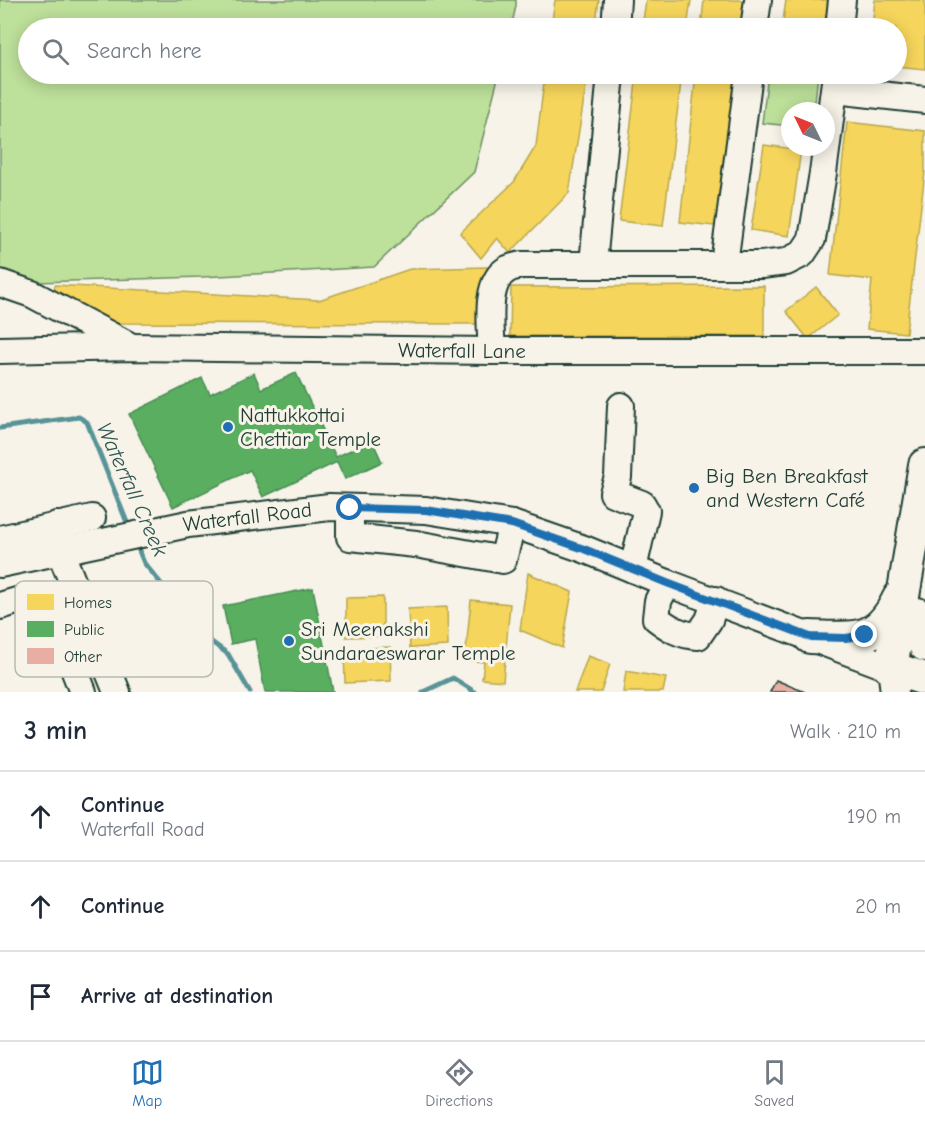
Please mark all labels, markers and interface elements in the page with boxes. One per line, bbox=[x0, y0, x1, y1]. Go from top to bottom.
search box bbox=[18, 18, 907, 84]
icon: search bbox=[39, 35, 72, 68]
text: Search here bbox=[87, 38, 202, 64]
north arrow bbox=[781, 102, 835, 156]
street label: Waterfall Lane bbox=[398, 338, 526, 363]
place label: Nattukkottai Chettiar Temple bbox=[240, 403, 381, 451]
water label: Waterfall Creek bbox=[91, 418, 173, 561]
marker: Nattukkottai Chettiar Temple bbox=[221, 420, 235, 434]
place label: Big Ben Breakfast and Western Café bbox=[706, 464, 869, 512]
marker: Big Ben Breakfast and Western Café bbox=[687, 481, 701, 495]
route start bbox=[336, 494, 362, 520]
street label: Waterfall Road bbox=[181, 497, 313, 537]
legend bbox=[15, 581, 213, 677]
text: Homes bbox=[64, 594, 112, 612]
place label: Sri Meenakshi Sundaraeswarar Temple bbox=[301, 617, 516, 665]
text: Public bbox=[64, 621, 105, 639]
route end bbox=[851, 621, 877, 647]
marker: Sri Meenakshi Sundaraeswarar Temple bbox=[282, 634, 296, 648]
text: Other bbox=[64, 648, 102, 666]
text: 3 min bbox=[24, 716, 87, 746]
text: Walk · 210 m bbox=[790, 720, 901, 743]
text: Continue bbox=[81, 792, 164, 818]
icon: ahead bbox=[24, 800, 57, 833]
text: 190 m bbox=[847, 805, 901, 828]
text: Waterfall Road bbox=[81, 818, 205, 841]
icon: ahead bbox=[24, 890, 57, 923]
text: Continue bbox=[81, 893, 164, 919]
text: 20 m bbox=[855, 895, 901, 918]
icon: arrive bbox=[24, 980, 57, 1013]
text: Arrive at destination bbox=[81, 983, 273, 1009]
tab: Map bbox=[131, 1056, 164, 1110]
tab: Directions bbox=[425, 1056, 493, 1110]
tab: Saved bbox=[754, 1056, 794, 1110]

